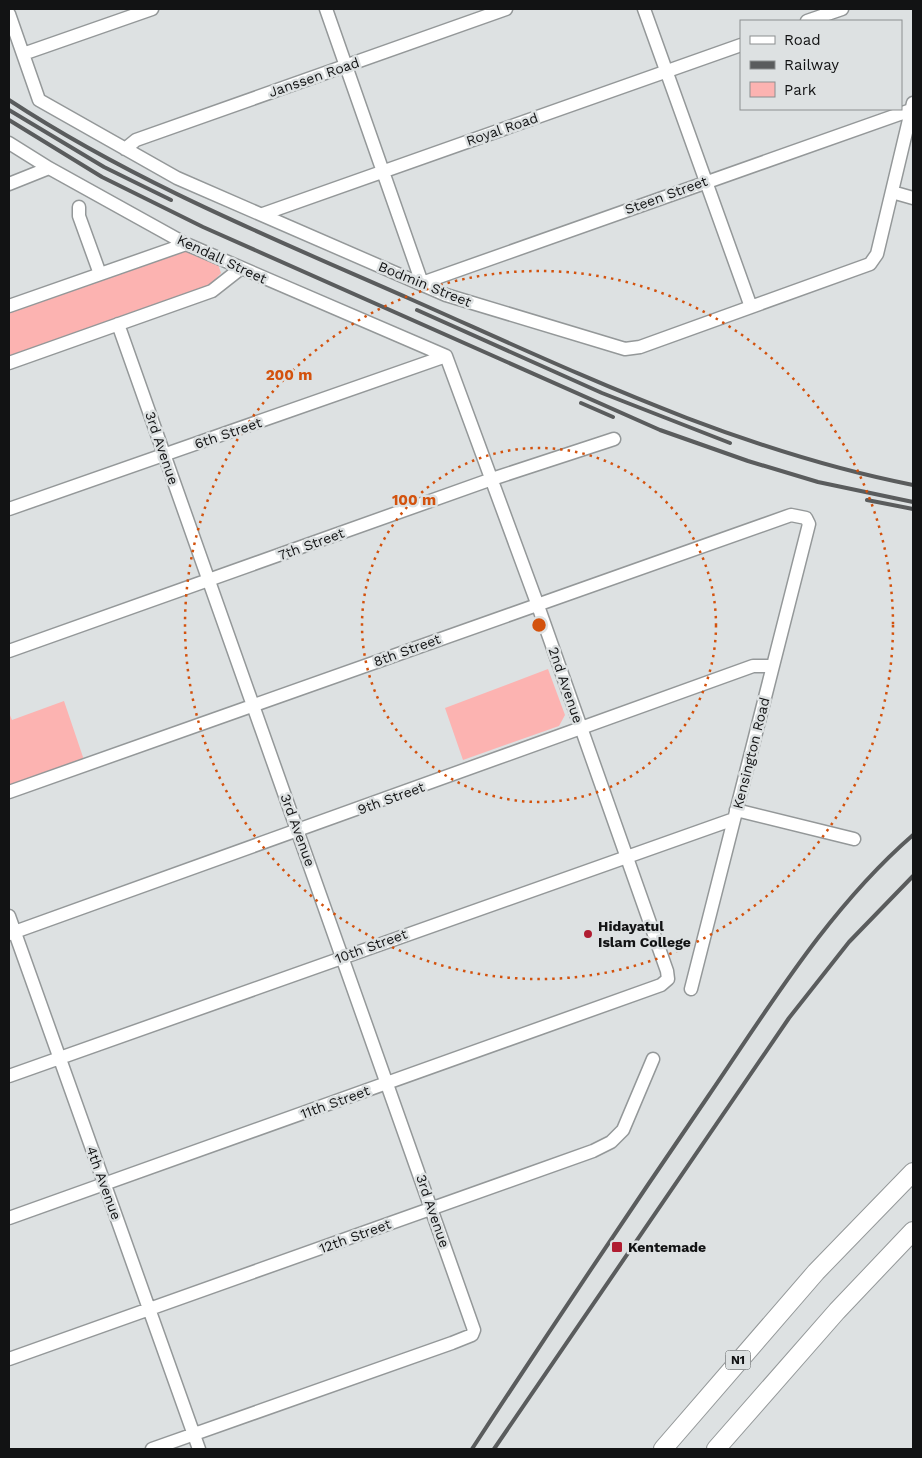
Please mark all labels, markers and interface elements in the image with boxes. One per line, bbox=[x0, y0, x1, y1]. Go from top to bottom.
legend bbox=[740, 20, 902, 110]
text: Road bbox=[784, 31, 821, 49]
street label: Janssen Road bbox=[267, 54, 361, 100]
text: Railway bbox=[784, 56, 839, 74]
text: Park bbox=[784, 81, 817, 99]
street label: Royal Road bbox=[464, 109, 540, 149]
street label: Steen Street bbox=[623, 173, 710, 217]
street label: Kendall Street bbox=[175, 231, 269, 287]
street label: Bodmin Street bbox=[376, 258, 474, 310]
text: 200 m bbox=[266, 366, 312, 384]
street label: 3rd Avenue bbox=[142, 409, 182, 487]
street label: 6th Street bbox=[192, 414, 264, 452]
text: 100 m bbox=[392, 491, 436, 509]
street label: 7th Street bbox=[276, 525, 346, 563]
centre of rings bbox=[530, 616, 548, 634]
street label: 8th Street bbox=[371, 630, 443, 670]
street label: 2nd Avenue bbox=[546, 645, 586, 725]
street label: Kensington Road bbox=[729, 696, 773, 810]
street label: 9th Street bbox=[355, 778, 427, 818]
street label: 3rd Avenue bbox=[277, 791, 319, 869]
place label: Hidayatul Islam College bbox=[598, 918, 691, 950]
street label: 10th Street bbox=[333, 926, 409, 966]
marker: Hidayatul Islam College bbox=[582, 928, 594, 940]
street label: 11th Street bbox=[298, 1082, 372, 1122]
street label: 4th Avenue bbox=[83, 1144, 125, 1222]
street label: 3rd Avenue bbox=[413, 1172, 453, 1250]
street label: 12th Street bbox=[317, 1216, 393, 1256]
place label: Kentemade bbox=[628, 1239, 706, 1255]
marker: Kentemade bbox=[610, 1240, 624, 1254]
road number: N1 bbox=[726, 1350, 750, 1370]

